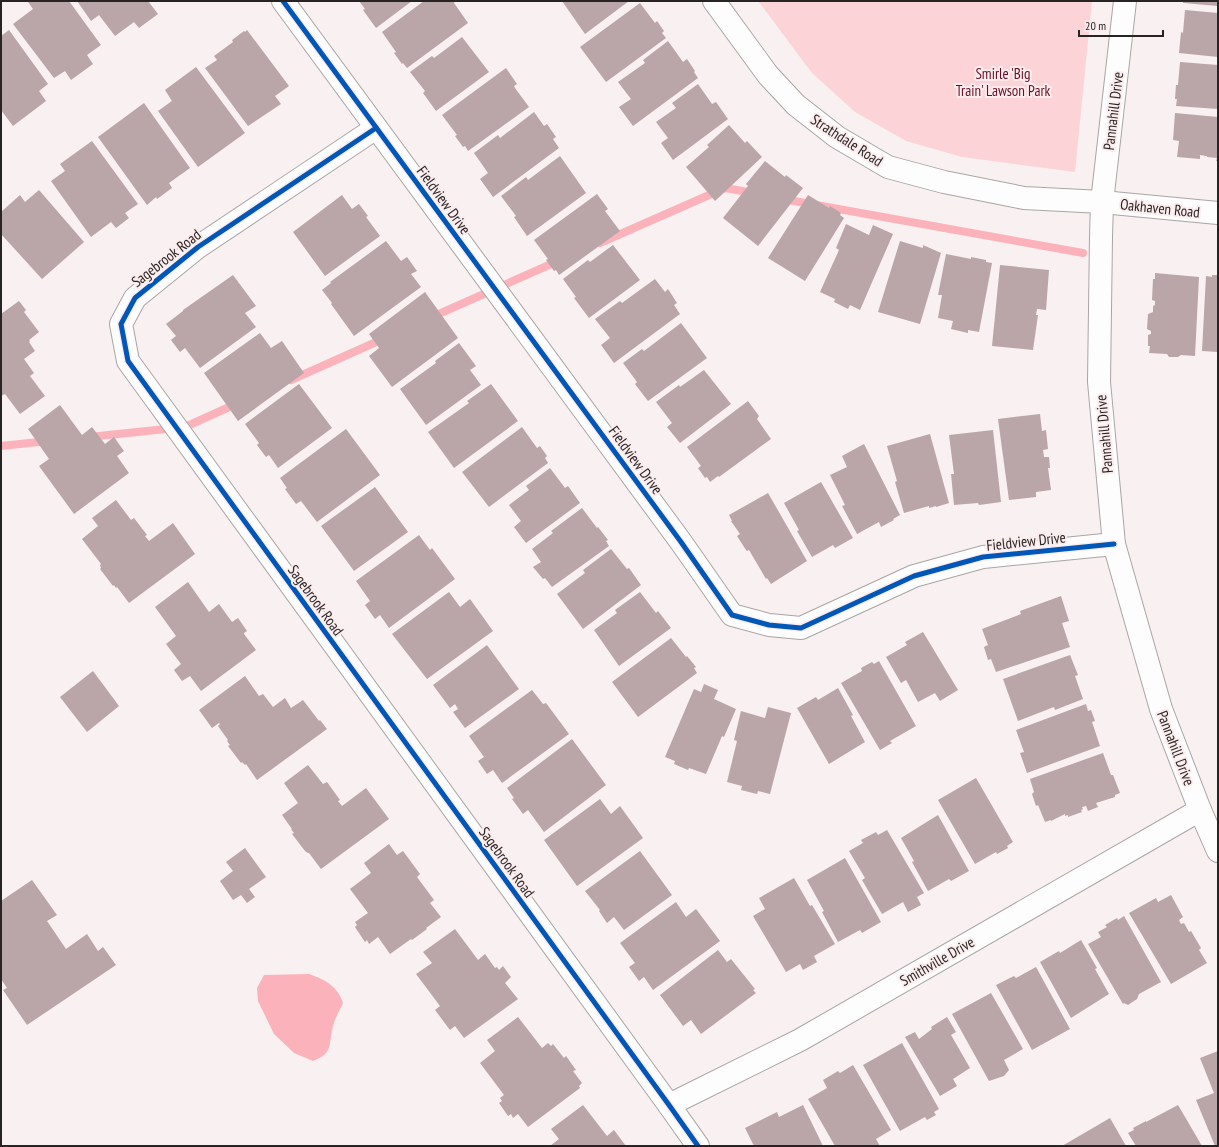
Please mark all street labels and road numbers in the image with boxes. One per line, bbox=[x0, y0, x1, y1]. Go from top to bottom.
street label: Pannahill Drive bbox=[1099, 71, 1127, 151]
street label: Strathdale Road bbox=[807, 110, 887, 170]
street label: Fieldview Drive bbox=[413, 162, 475, 238]
street label: Oakhaven Road bbox=[1119, 194, 1201, 222]
street label: Sagebrook Road bbox=[127, 225, 205, 291]
street label: Pannahill Drive bbox=[1091, 394, 1117, 474]
street label: Fieldview Drive bbox=[605, 422, 667, 498]
street label: Fieldview Drive bbox=[985, 527, 1067, 555]
street label: Sagebrook Road bbox=[284, 561, 348, 639]
street label: Pannahill Drive bbox=[1153, 708, 1199, 788]
street label: Sagebrook Road bbox=[475, 823, 539, 901]
street label: Smithville Drive bbox=[896, 932, 978, 990]

